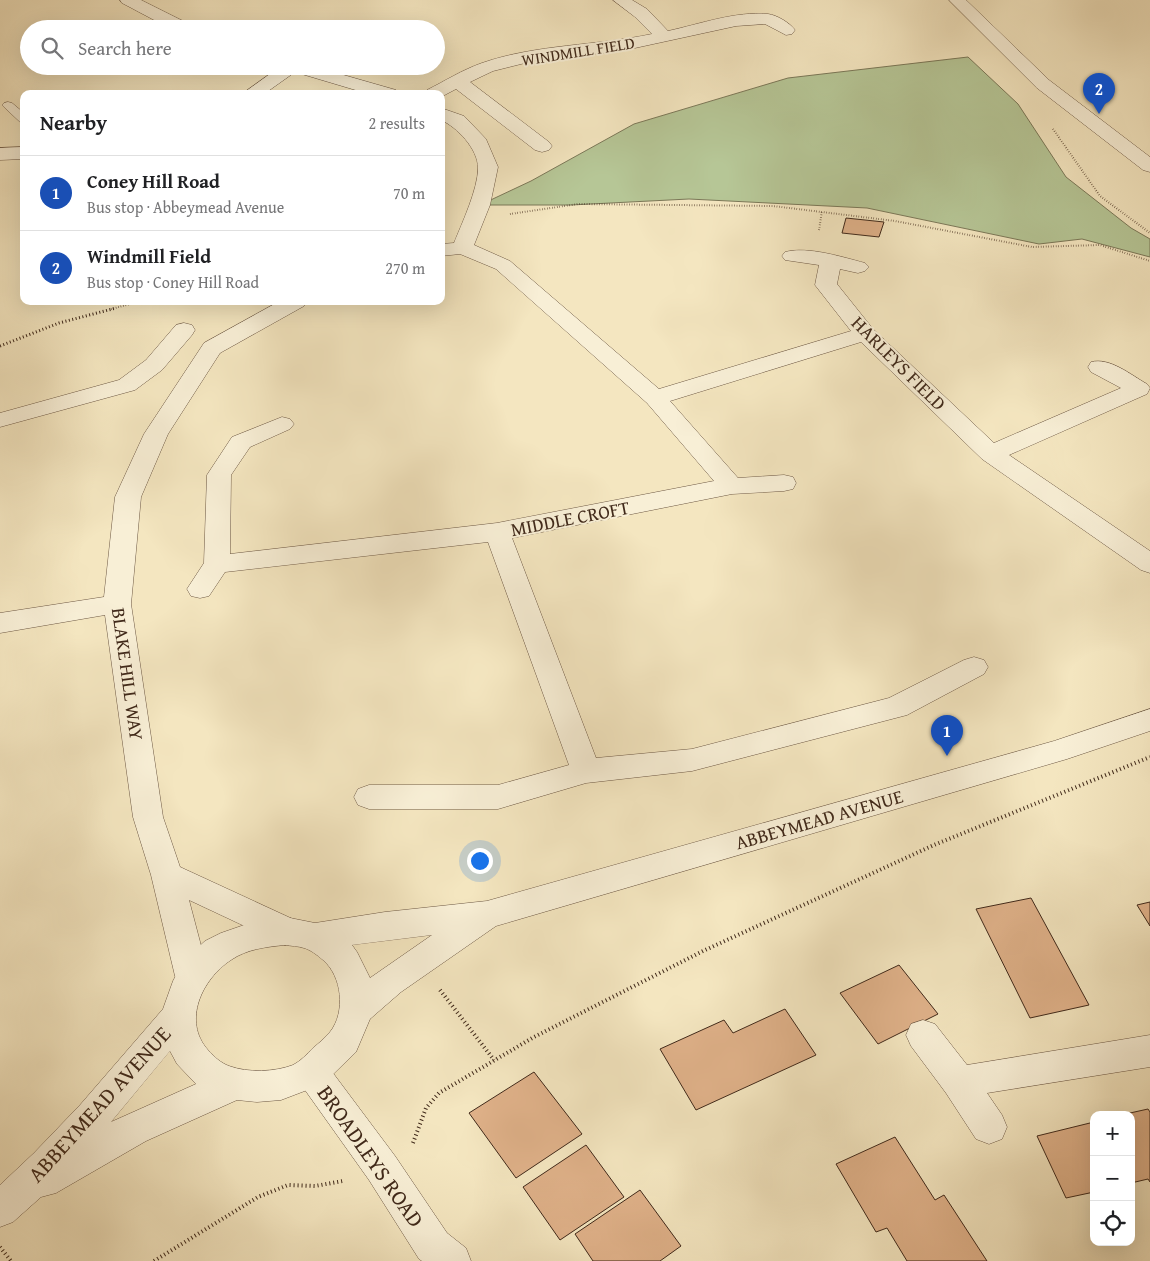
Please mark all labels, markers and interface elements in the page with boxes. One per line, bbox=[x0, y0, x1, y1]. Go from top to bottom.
search box bbox=[20, 20, 445, 75]
street label: WINDMILL FIELD bbox=[520, 30, 637, 72]
icon: search bbox=[38, 34, 66, 62]
text: Search here bbox=[78, 34, 172, 62]
pin: 2 bbox=[1083, 73, 1115, 114]
text: Nearby bbox=[40, 107, 107, 138]
text: 2 results bbox=[368, 111, 425, 135]
text: Coney Hill Road bbox=[87, 167, 220, 195]
text: 1 bbox=[52, 181, 60, 205]
text: 70 m bbox=[393, 181, 425, 205]
text: Bus stop · Abbeymead Avenue bbox=[87, 195, 284, 219]
text: Windmill Field bbox=[87, 242, 211, 270]
text: 2 bbox=[52, 256, 60, 280]
text: 270 m bbox=[385, 256, 425, 280]
text: Bus stop · Coney Hill Road bbox=[87, 270, 259, 294]
street label: HARLEYS FIELD bbox=[845, 309, 953, 417]
street label: MIDDLE CROFT bbox=[508, 493, 632, 543]
street label: BLAKE HILL WAY bbox=[105, 606, 151, 743]
pin: 1 bbox=[931, 715, 963, 756]
street label: ABBEYMEAD AVENUE bbox=[732, 782, 906, 856]
your location bbox=[467, 848, 493, 874]
street label: ABBEYMEAD AVENUE bbox=[20, 1019, 178, 1189]
street label: BROADLEYS ROAD bbox=[310, 1078, 432, 1234]
map controls bbox=[1090, 1111, 1135, 1246]
button: + bbox=[1090, 1111, 1135, 1156]
button: − bbox=[1090, 1156, 1135, 1201]
button: locate bbox=[1090, 1201, 1135, 1246]

